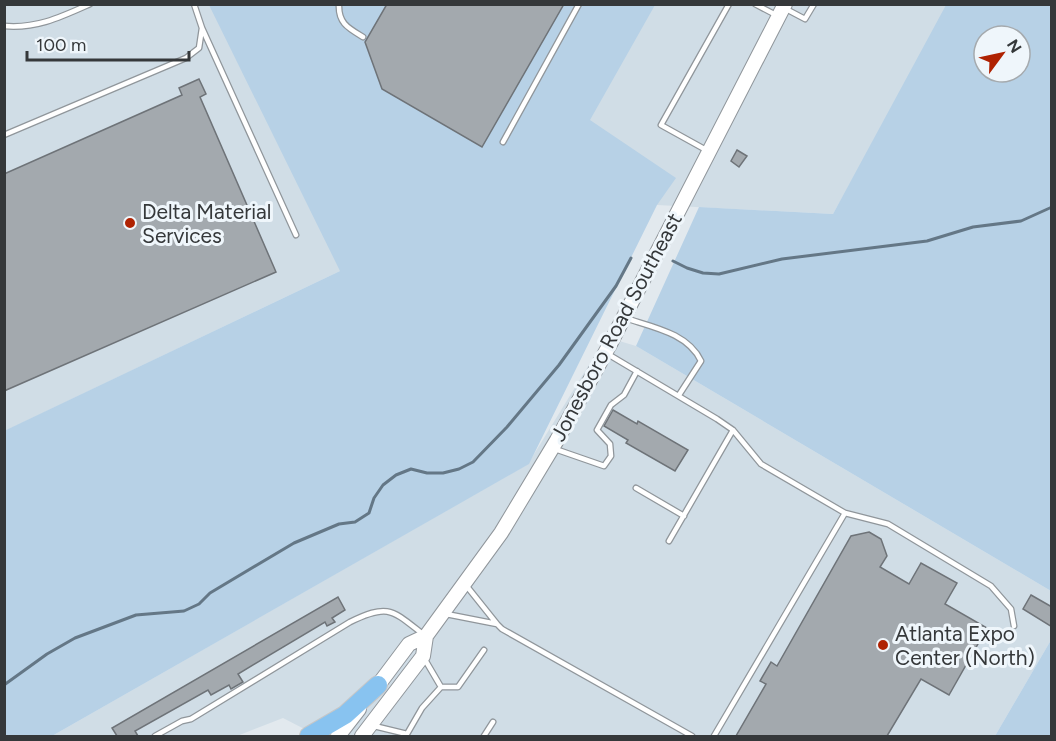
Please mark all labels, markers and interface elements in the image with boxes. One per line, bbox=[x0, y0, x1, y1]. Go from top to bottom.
scale bar bbox=[27, 24, 189, 62]
north arrow bbox=[972, 24, 1032, 84]
text: 100 m bbox=[36, 34, 86, 56]
text: N bbox=[1003, 36, 1025, 56]
place label: Delta Material Services bbox=[142, 199, 271, 248]
street label: Jonesboro Road Southeast bbox=[545, 209, 687, 445]
marker: Delta Material Services bbox=[123, 216, 137, 230]
place label: Atlanta Expo Center (North) bbox=[895, 621, 1035, 670]
marker: Atlanta Expo Center (North) bbox=[876, 638, 890, 652]

